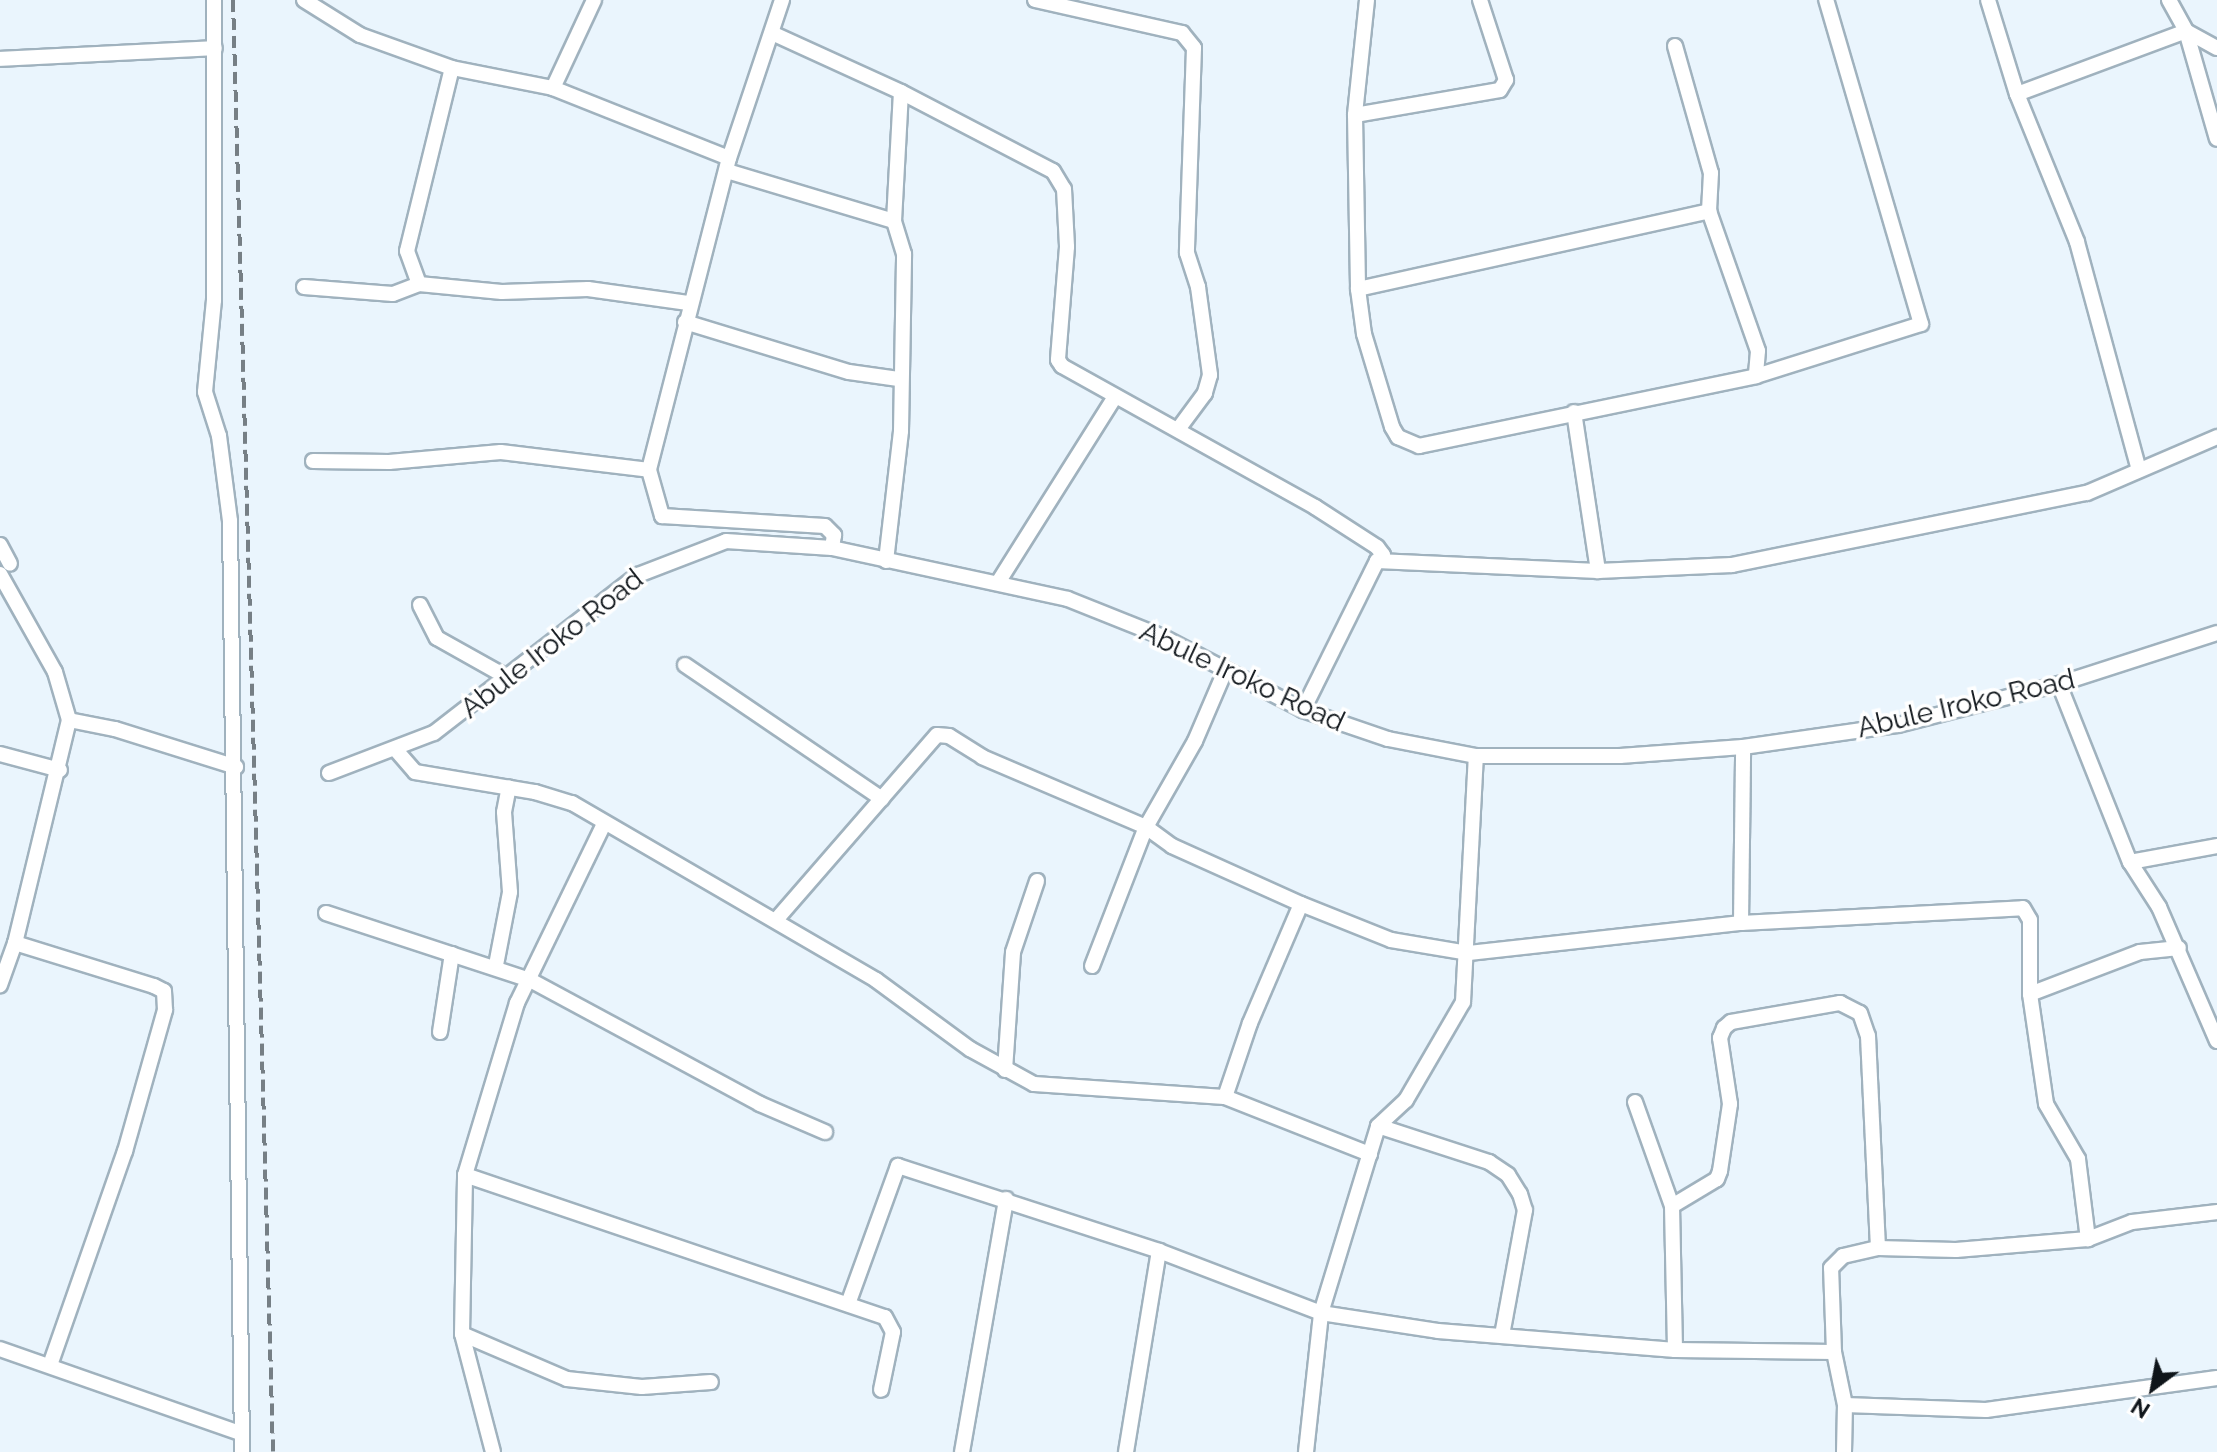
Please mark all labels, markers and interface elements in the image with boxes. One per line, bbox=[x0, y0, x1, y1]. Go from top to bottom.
street label: Abule Iroko Road bbox=[454, 562, 650, 726]
street label: Abule Iroko Road bbox=[1134, 615, 1350, 739]
street label: Abule Iroko Road bbox=[1854, 663, 2078, 745]
north arrow bbox=[2113, 1348, 2193, 1428]
text: N bbox=[2126, 1393, 2154, 1424]

